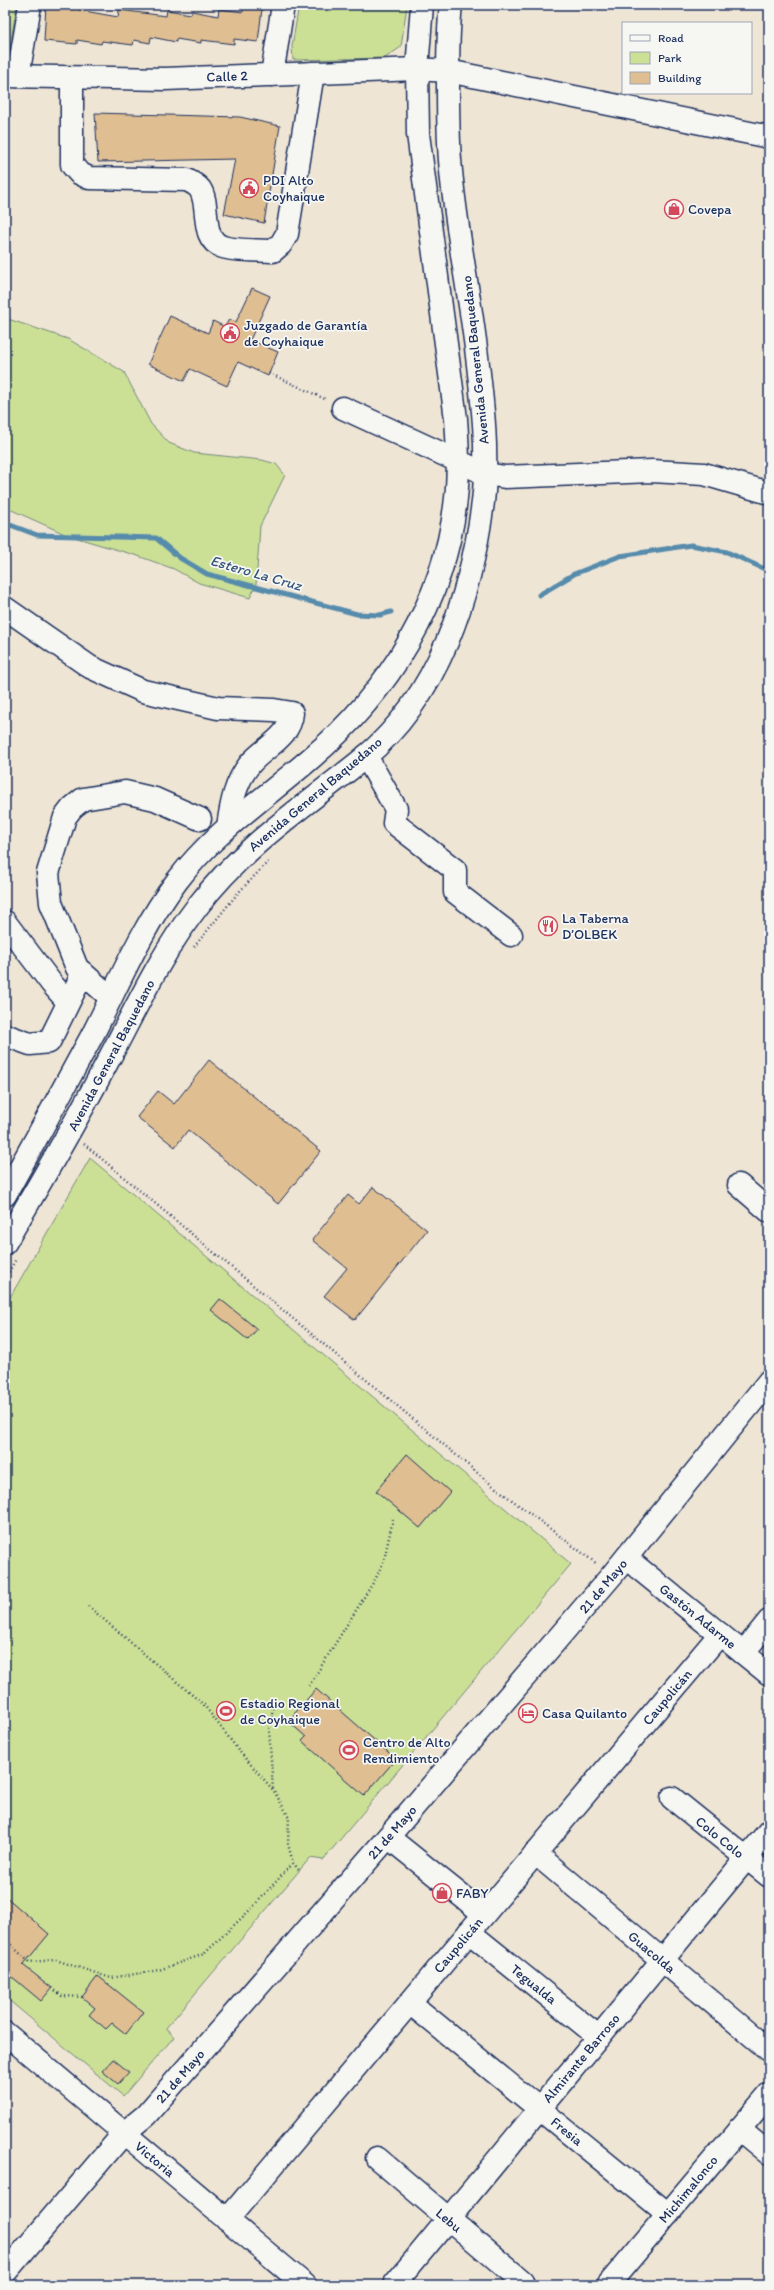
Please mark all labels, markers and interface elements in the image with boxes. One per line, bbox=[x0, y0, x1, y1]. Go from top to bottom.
legend bbox=[622, 22, 752, 94]
text: Road bbox=[658, 31, 684, 45]
text: Park bbox=[658, 51, 682, 65]
street label: Calle 2 bbox=[206, 67, 249, 86]
text: Building bbox=[658, 71, 702, 85]
place label: PDI Alto Coyhaique bbox=[263, 172, 325, 205]
public building icon: PDI Alto Coyhaique bbox=[238, 177, 260, 199]
shop icon: Covepa bbox=[663, 198, 685, 220]
place label: Covepa bbox=[688, 201, 732, 218]
street label: Avenida General Baquedano bbox=[458, 275, 493, 445]
place label: Juzgado de Garantía de Coyhaique bbox=[244, 317, 368, 350]
public building icon: Juzgado de Garantía de Coyhaique bbox=[219, 322, 241, 344]
water label: Estero La Cruz bbox=[208, 551, 305, 595]
street label: Avenida General Baquedano bbox=[245, 733, 386, 855]
place label: La Taberna D’OLBEK bbox=[562, 910, 629, 943]
restaurant icon: La Taberna D’OLBEK bbox=[537, 915, 559, 937]
street label: Avenida General Baquedano bbox=[64, 977, 159, 1134]
street label: 21 de Mayo bbox=[576, 1556, 631, 1617]
street label: Gastón Adarme bbox=[656, 1580, 740, 1653]
street label: Caupolicán bbox=[639, 1666, 696, 1729]
place label: Estadio Regional de Coyhaique bbox=[240, 1695, 340, 1728]
sports icon: Estadio Regional de Coyhaique bbox=[215, 1700, 237, 1722]
hotel icon: Casa Quilanto bbox=[517, 1702, 539, 1724]
place label: Casa Quilanto bbox=[542, 1705, 627, 1722]
place label: Centro de Alto Rendimiento bbox=[363, 1734, 451, 1767]
sports icon: Centro de Alto Rendimiento bbox=[338, 1739, 360, 1761]
street label: 21 de Mayo bbox=[364, 1802, 420, 1863]
street label: Colo Colo bbox=[692, 1813, 747, 1862]
shop icon: FABY bbox=[431, 1882, 453, 1904]
place label: FABY bbox=[456, 1885, 489, 1902]
street label: Caupolicán bbox=[430, 1914, 487, 1977]
street label: Guacolda bbox=[624, 1928, 679, 1978]
street label: Tegualda bbox=[507, 1961, 561, 2008]
street label: Almirante Barroso bbox=[539, 2010, 624, 2106]
street label: 21 de Mayo bbox=[152, 2046, 208, 2107]
street label: Fresia bbox=[547, 2113, 587, 2150]
street label: Victoria bbox=[131, 2138, 179, 2182]
street label: Michimalonco bbox=[655, 2152, 722, 2227]
street label: Lebu bbox=[432, 2205, 465, 2236]

